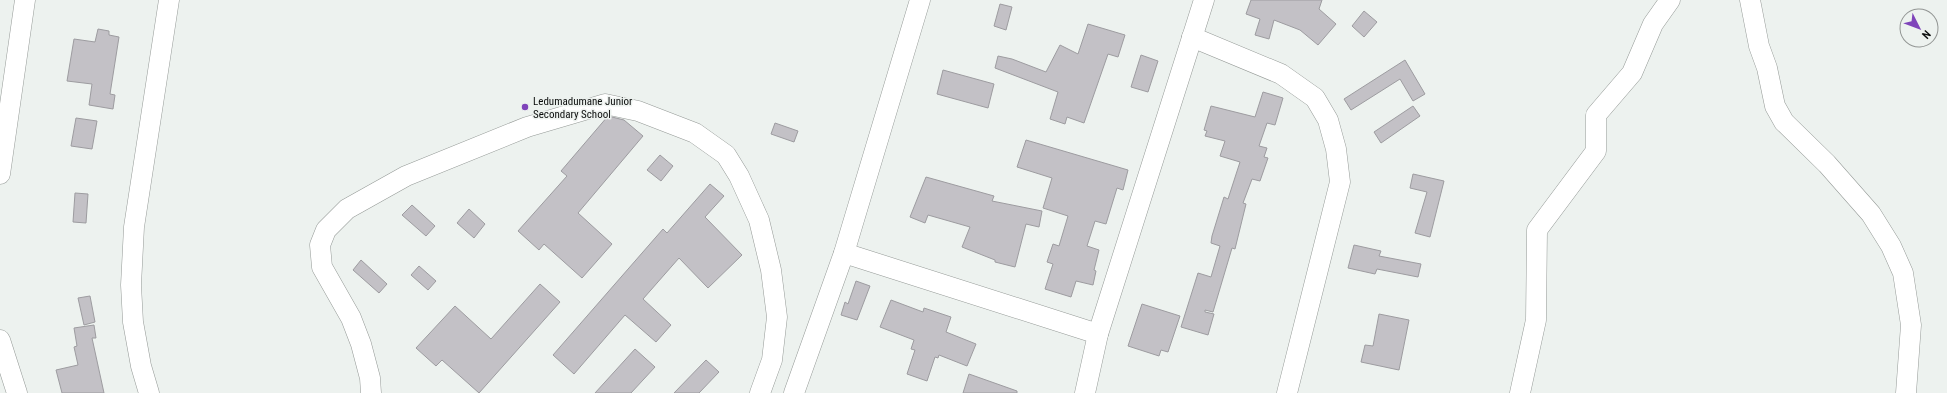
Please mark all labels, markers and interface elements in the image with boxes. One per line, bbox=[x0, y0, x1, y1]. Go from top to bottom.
north arrow bbox=[1899, 8, 1939, 48]
text: N bbox=[1919, 27, 1933, 41]
place label: Ledumadumane Junior Secondary School bbox=[533, 95, 633, 121]
marker: Ledumadumane Junior Secondary School bbox=[520, 102, 530, 112]

